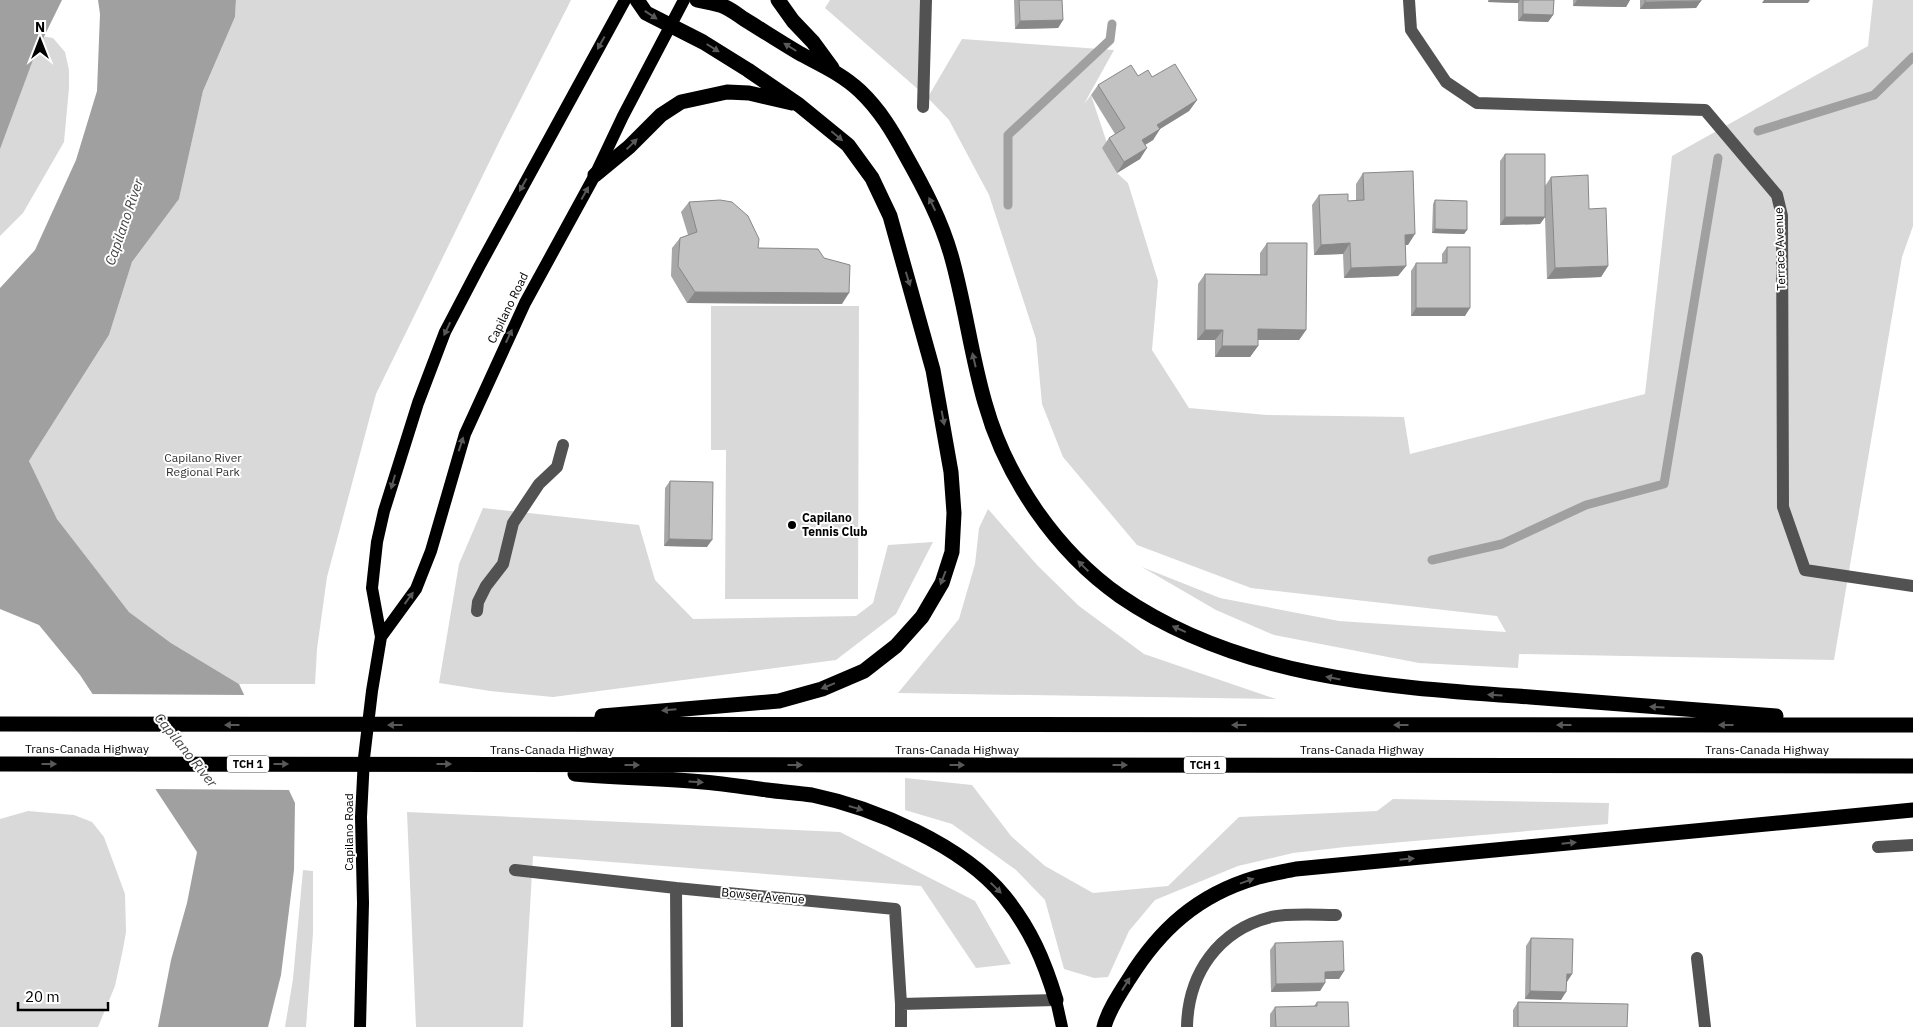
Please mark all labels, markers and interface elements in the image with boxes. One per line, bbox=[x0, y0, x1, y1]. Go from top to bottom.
one-way arrow bbox=[645, 10, 658, 19]
north arrow bbox=[15, 15, 65, 65]
text: N bbox=[35, 18, 45, 36]
one-way arrow bbox=[597, 35, 605, 50]
one-way arrow bbox=[783, 42, 796, 52]
one-way arrow bbox=[706, 43, 719, 53]
one-way arrow bbox=[830, 131, 843, 142]
one-way arrow bbox=[626, 138, 638, 150]
water label: Capilano River bbox=[101, 176, 148, 268]
one-way arrow bbox=[519, 178, 527, 193]
one-way arrow bbox=[581, 186, 590, 199]
one-way arrow bbox=[927, 197, 935, 211]
street label: Terrace Avenue bbox=[1771, 207, 1788, 291]
street label: Capilano Road bbox=[484, 270, 531, 346]
one-way arrow bbox=[905, 272, 913, 287]
one-way arrow bbox=[443, 322, 451, 336]
one-way arrow bbox=[506, 329, 514, 343]
one-way arrow bbox=[970, 353, 978, 368]
one-way arrow bbox=[939, 411, 947, 426]
one-way arrow bbox=[458, 437, 465, 452]
park label: Capilano River Regional Park bbox=[164, 450, 242, 479]
one-way arrow bbox=[389, 475, 397, 490]
place label: Capilano Tennis Club bbox=[802, 510, 868, 539]
marker: Capilano Tennis Club bbox=[786, 519, 798, 531]
one-way arrow bbox=[1078, 560, 1090, 572]
one-way arrow bbox=[939, 571, 947, 586]
one-way arrow bbox=[404, 591, 414, 605]
one-way arrow bbox=[1172, 624, 1186, 632]
one-way arrow bbox=[1325, 673, 1341, 681]
one-way arrow bbox=[821, 683, 836, 690]
one-way arrow bbox=[1486, 691, 1502, 699]
one-way arrow bbox=[1648, 702, 1664, 710]
one-way arrow bbox=[660, 707, 676, 715]
water label: Capilano River bbox=[151, 709, 222, 791]
one-way arrow bbox=[224, 721, 240, 729]
one-way arrow bbox=[387, 721, 403, 729]
one-way arrow bbox=[1230, 721, 1246, 729]
one-way arrow bbox=[1393, 721, 1409, 729]
one-way arrow bbox=[1555, 721, 1571, 729]
one-way arrow bbox=[1718, 721, 1734, 729]
street label: Trans-Canada Highway bbox=[25, 741, 149, 756]
street label: Trans-Canada Highway bbox=[490, 742, 614, 757]
street label: Trans-Canada Highway bbox=[895, 742, 1019, 757]
street label: Trans-Canada Highway bbox=[1300, 742, 1424, 757]
street label: Trans-Canada Highway bbox=[1705, 742, 1829, 757]
road number: TCH 1 bbox=[227, 756, 269, 772]
road number: TCH 1 bbox=[1184, 756, 1226, 774]
one-way arrow bbox=[41, 760, 57, 768]
one-way arrow bbox=[273, 760, 289, 768]
one-way arrow bbox=[436, 760, 452, 768]
one-way arrow bbox=[625, 761, 641, 769]
one-way arrow bbox=[787, 761, 803, 769]
one-way arrow bbox=[950, 761, 966, 769]
one-way arrow bbox=[1112, 761, 1128, 769]
one-way arrow bbox=[689, 778, 705, 786]
street label: Capilano Road bbox=[341, 793, 356, 871]
one-way arrow bbox=[849, 804, 864, 812]
one-way arrow bbox=[1561, 839, 1577, 847]
one-way arrow bbox=[1400, 855, 1416, 863]
one-way arrow bbox=[1240, 877, 1255, 885]
one-way arrow bbox=[989, 882, 1001, 894]
street label: Bowser Avenue bbox=[721, 884, 806, 907]
one-way arrow bbox=[1122, 977, 1131, 990]
scale bar bbox=[18, 980, 108, 1012]
text: 20 m bbox=[25, 987, 60, 1006]

